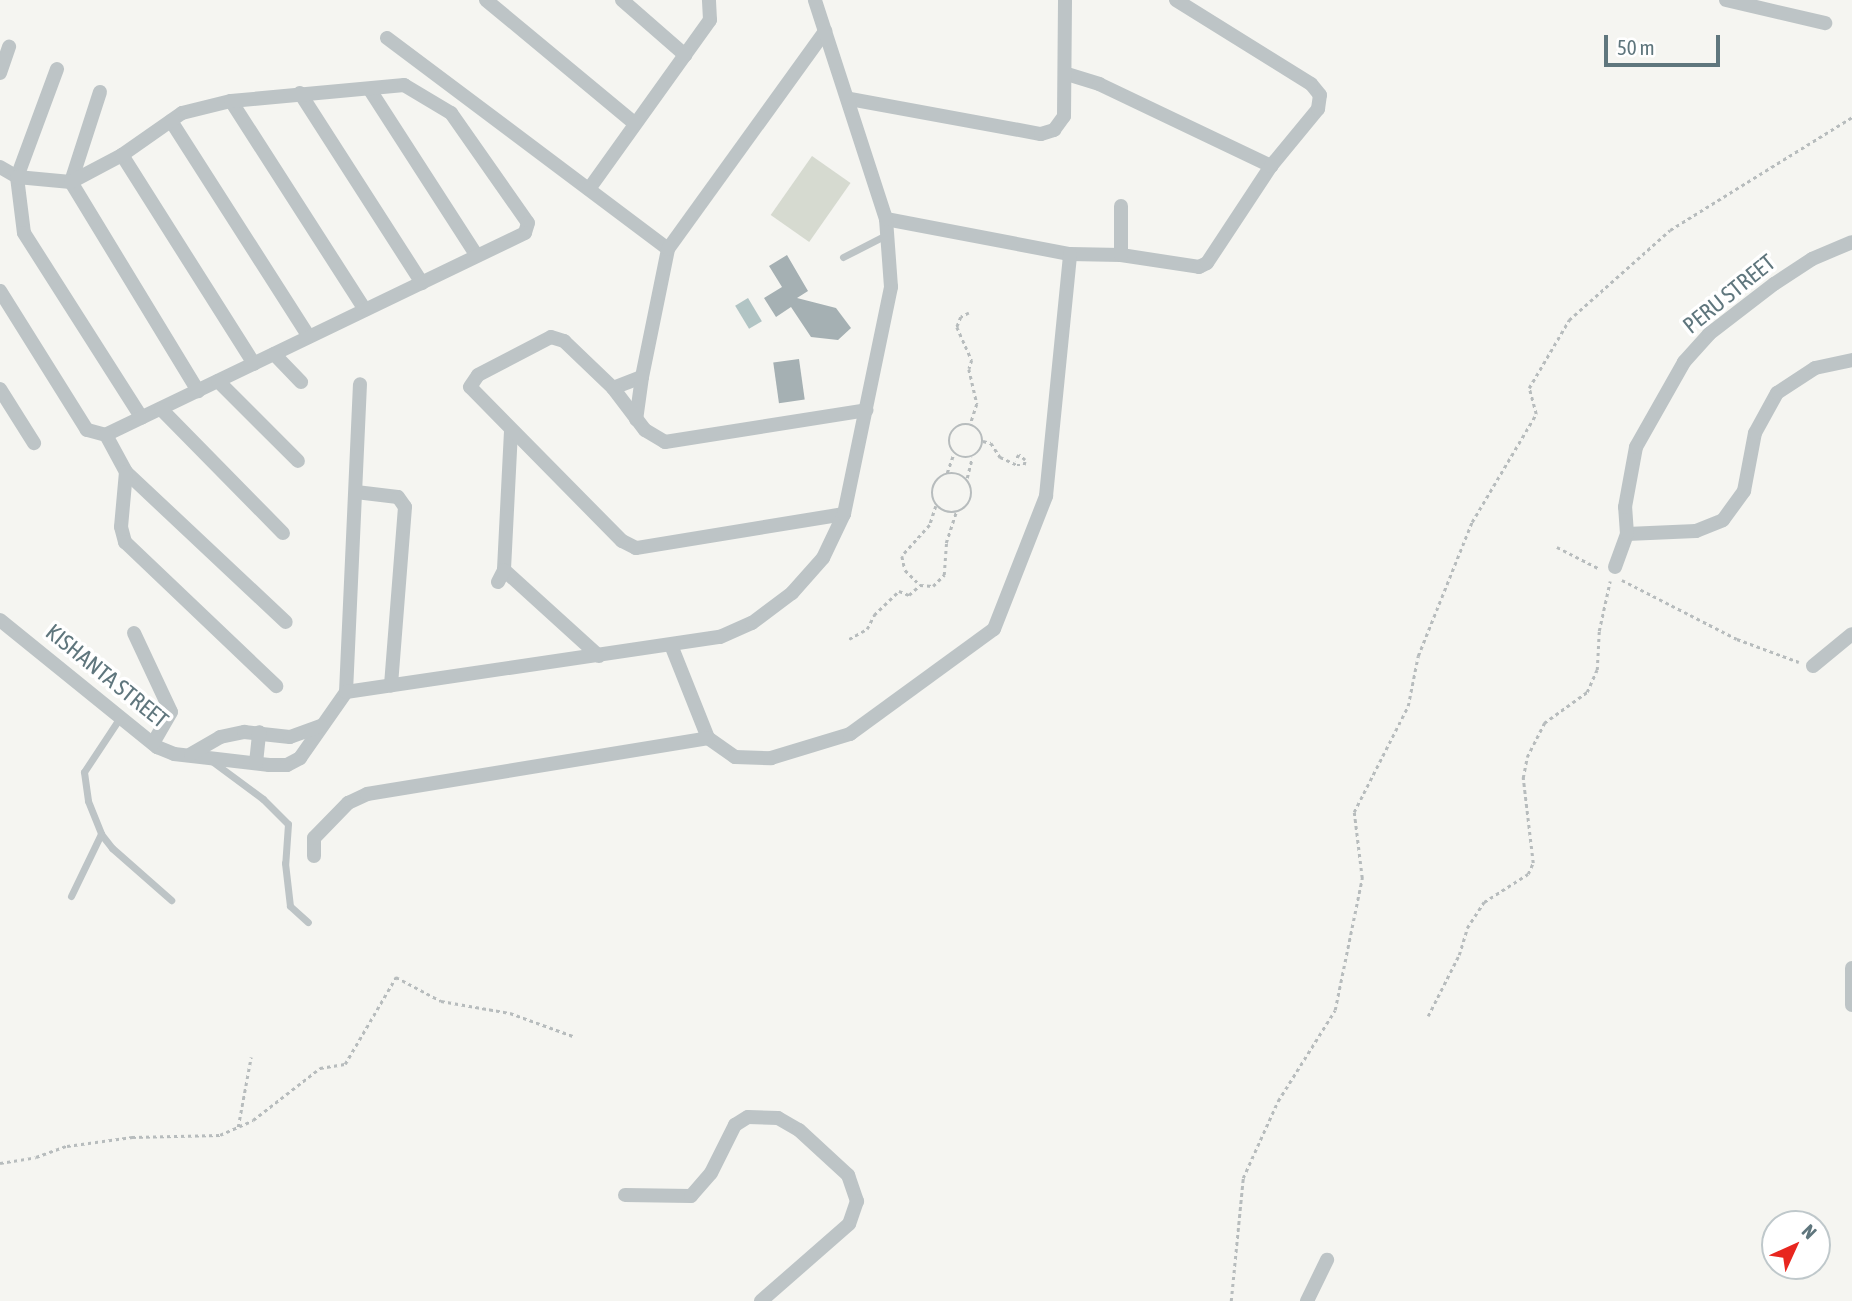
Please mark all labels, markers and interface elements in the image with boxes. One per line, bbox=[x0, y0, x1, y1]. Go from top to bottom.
scale bar bbox=[1607, 21, 1722, 65]
text: 50 m bbox=[1617, 35, 1655, 59]
street label: PERU STREET bbox=[1677, 249, 1781, 339]
street label: KISHANTA STREET bbox=[40, 618, 174, 734]
north arrow bbox=[1761, 1210, 1831, 1280]
text: N bbox=[1798, 1220, 1821, 1243]

